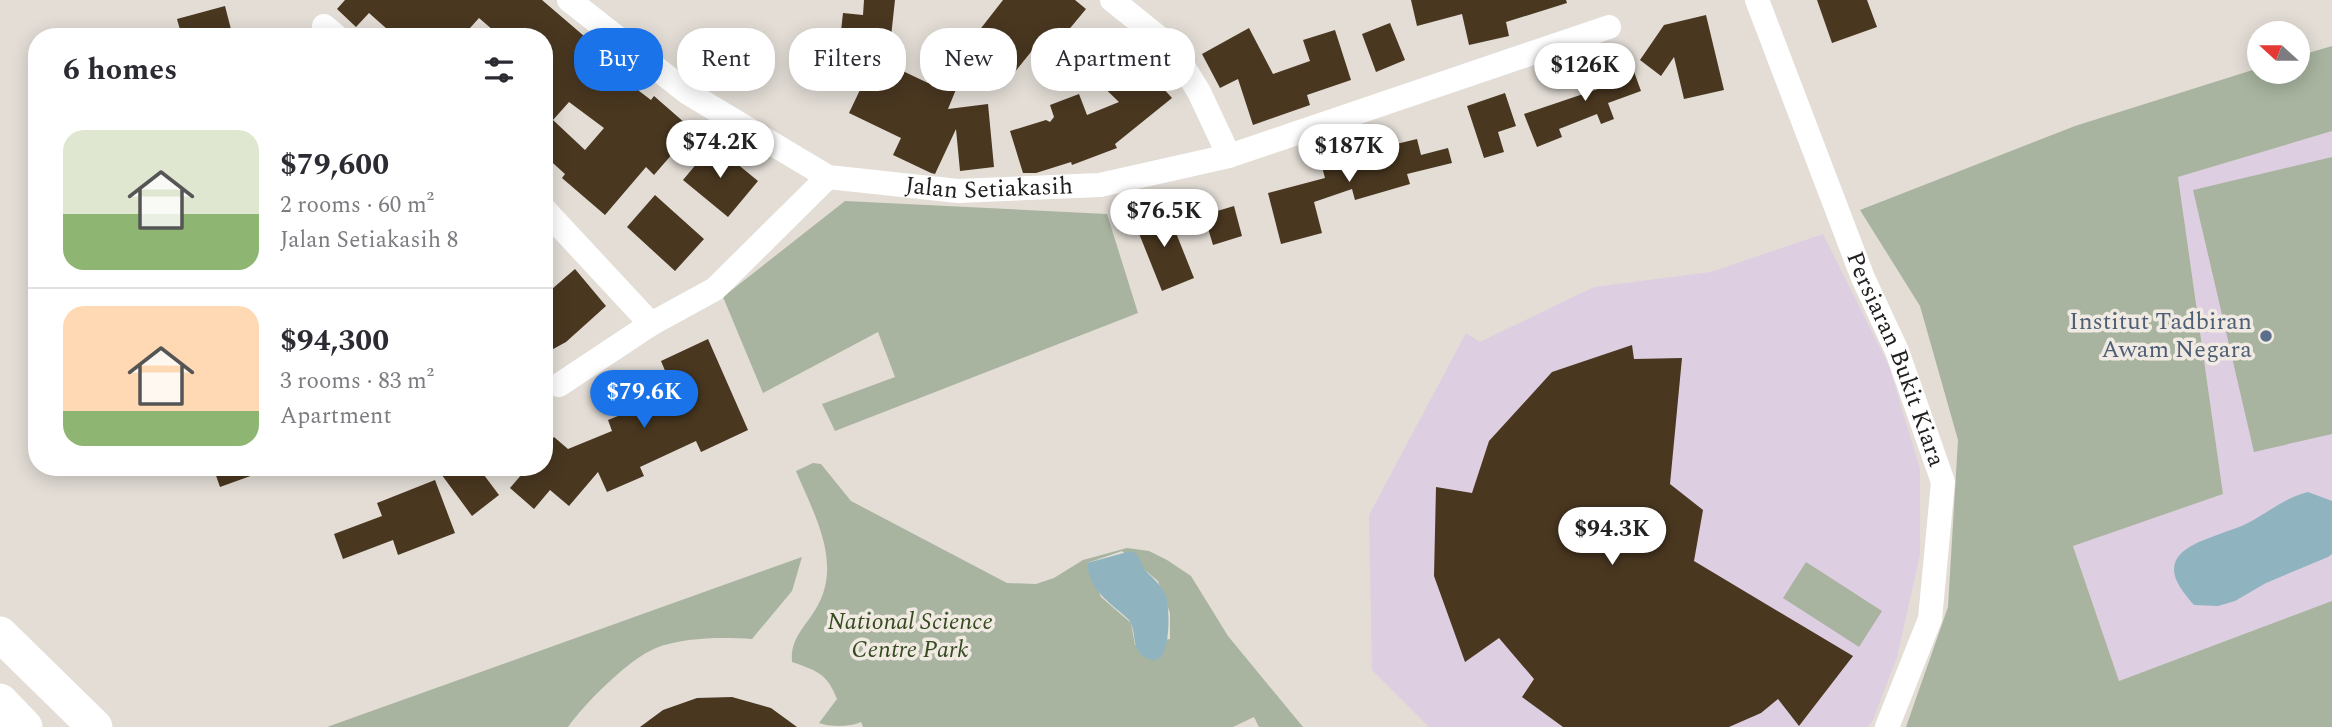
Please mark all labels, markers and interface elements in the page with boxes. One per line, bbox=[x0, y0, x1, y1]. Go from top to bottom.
north arrow bbox=[2247, 21, 2310, 84]
map controls bbox=[2247, 21, 2310, 84]
chip: Buy bbox=[574, 28, 663, 91]
chip: Rent bbox=[677, 28, 775, 91]
chip: Filters bbox=[789, 28, 906, 91]
chip: New bbox=[920, 28, 1017, 91]
chip: Apartment bbox=[1031, 28, 1195, 91]
pin: $126K bbox=[1536, 43, 1634, 103]
text: 6 homes bbox=[63, 47, 177, 93]
text: $126K bbox=[1550, 48, 1620, 83]
icon: filters bbox=[480, 51, 518, 89]
pin: $74.2K bbox=[663, 120, 777, 180]
pin: $187K bbox=[1300, 124, 1398, 184]
text: $74.2K bbox=[682, 125, 758, 160]
text: $187K bbox=[1314, 129, 1384, 164]
text: $79,600 bbox=[280, 142, 389, 188]
icon: home bbox=[119, 158, 203, 242]
street label: Jalan Setiakasih bbox=[903, 167, 1074, 209]
text: 2 rooms · 60 m² bbox=[280, 188, 434, 223]
pin: $76.5K bbox=[1107, 190, 1221, 249]
text: $76.5K bbox=[1126, 194, 1202, 229]
text: Jalan Setiakasih 8 bbox=[280, 223, 458, 258]
street label: Persiaran Bukit Kiara bbox=[1837, 246, 1954, 472]
place label: Institut Tadbiran Awam Negara bbox=[2069, 304, 2252, 368]
text: $94,300 bbox=[280, 318, 389, 364]
marker: Institut Tadbiran Awam Negara bbox=[2258, 328, 2274, 344]
icon: home bbox=[119, 334, 203, 418]
text: 3 rooms · 83 m² bbox=[280, 364, 434, 399]
pin: $79.6K bbox=[587, 370, 701, 430]
text: $79.6K bbox=[606, 375, 682, 410]
text: Apartment bbox=[280, 399, 392, 434]
pin: $94.3K bbox=[1555, 508, 1669, 567]
text: $94.3K bbox=[1574, 512, 1650, 547]
park label: National Science Centre Park bbox=[827, 604, 993, 668]

